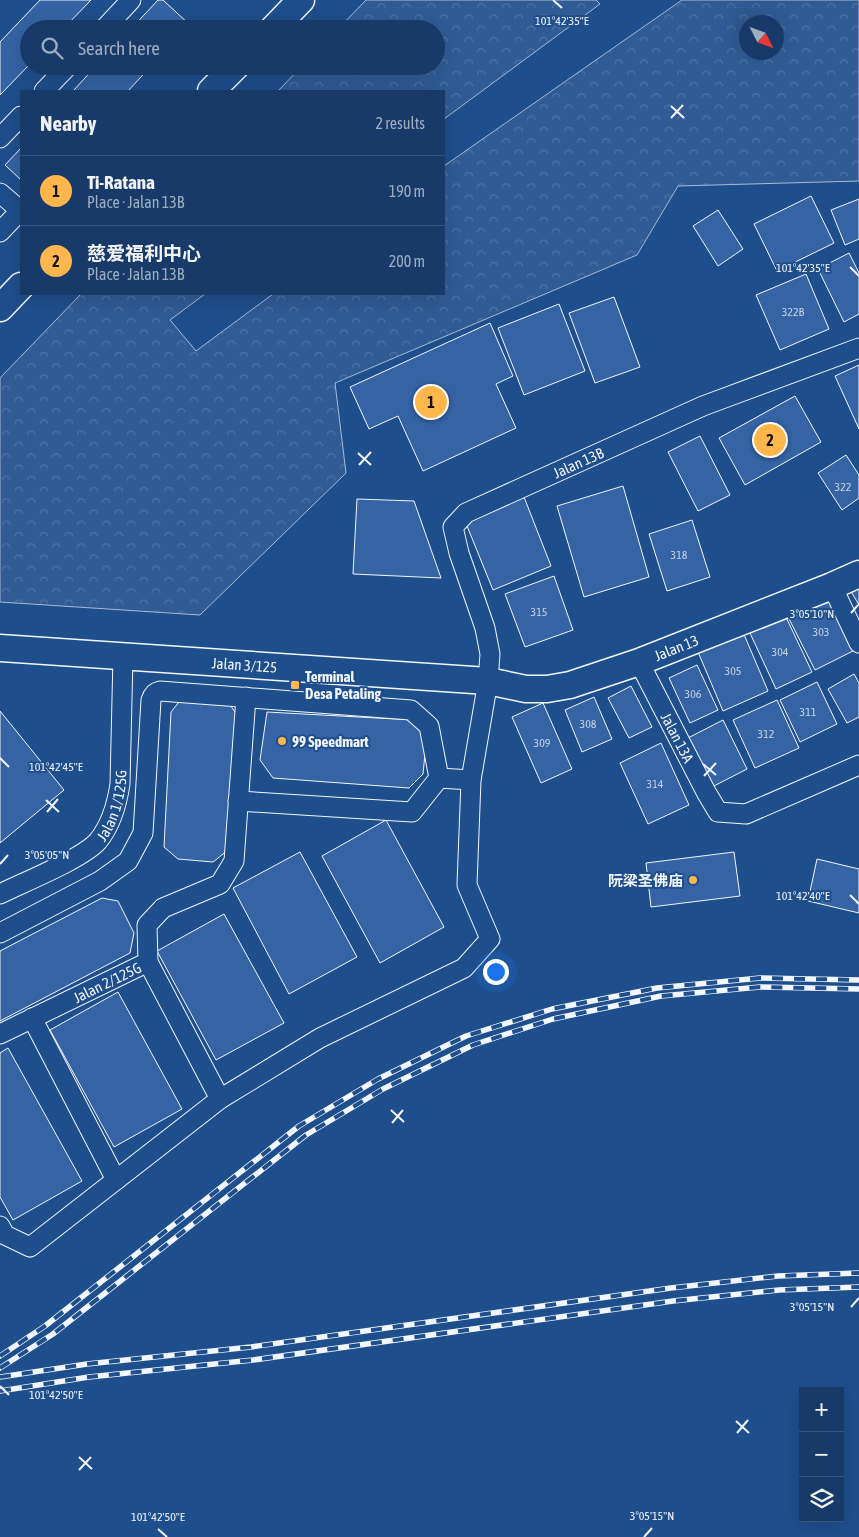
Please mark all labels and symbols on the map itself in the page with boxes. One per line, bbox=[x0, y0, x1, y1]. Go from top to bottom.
text: 101°42'35"E bbox=[535, 14, 589, 28]
north arrow bbox=[739, 15, 784, 60]
text: 101°42'35"E bbox=[776, 261, 830, 275]
house number: 322B bbox=[782, 305, 805, 319]
pin: 1 bbox=[415, 383, 447, 421]
pin: 2 bbox=[754, 421, 786, 459]
street label: Jalan 13B bbox=[550, 444, 606, 481]
house number: 322 bbox=[835, 480, 851, 494]
house number: 318 bbox=[671, 548, 688, 562]
house number: 315 bbox=[531, 605, 547, 619]
text: 3°05'10"N bbox=[790, 607, 834, 621]
house number: 303 bbox=[813, 625, 829, 639]
street label: Jalan 13 bbox=[652, 631, 701, 664]
house number: 304 bbox=[772, 645, 789, 659]
street label: Jalan 3/125 bbox=[211, 654, 278, 675]
house number: 305 bbox=[725, 664, 741, 678]
place label: Terminal Desa Petaling bbox=[305, 668, 382, 702]
marker: Terminal Desa Petaling bbox=[289, 679, 301, 691]
house number: 306 bbox=[685, 687, 702, 701]
house number: 311 bbox=[800, 705, 817, 719]
street label: Jalan 13A bbox=[658, 710, 698, 766]
house number: 308 bbox=[580, 717, 597, 731]
house number: 312 bbox=[758, 727, 774, 741]
place label: 99 Speedmart bbox=[292, 733, 369, 750]
marker: 99 Speedmart bbox=[276, 735, 288, 747]
house number: 309 bbox=[534, 736, 551, 750]
text: 101°42'45"E bbox=[29, 760, 83, 774]
street label: Jalan 1/125G bbox=[93, 770, 129, 844]
house number: 314 bbox=[647, 777, 664, 791]
text: 3°05'05"N bbox=[25, 848, 69, 862]
place label: 阮梁圣佛庙 bbox=[608, 872, 683, 889]
marker: 阮梁圣佛庙 bbox=[687, 874, 699, 886]
text: 101°42'40"E bbox=[776, 889, 830, 903]
street label: Jalan 2/125G bbox=[70, 958, 144, 1006]
your location bbox=[483, 959, 509, 985]
text: 3°05'15"N bbox=[790, 1300, 834, 1314]
text: 101°42'50"E bbox=[29, 1388, 83, 1402]
text: 3°05'15"N bbox=[630, 1509, 674, 1523]
text: 101°42'50"E bbox=[131, 1510, 185, 1524]

